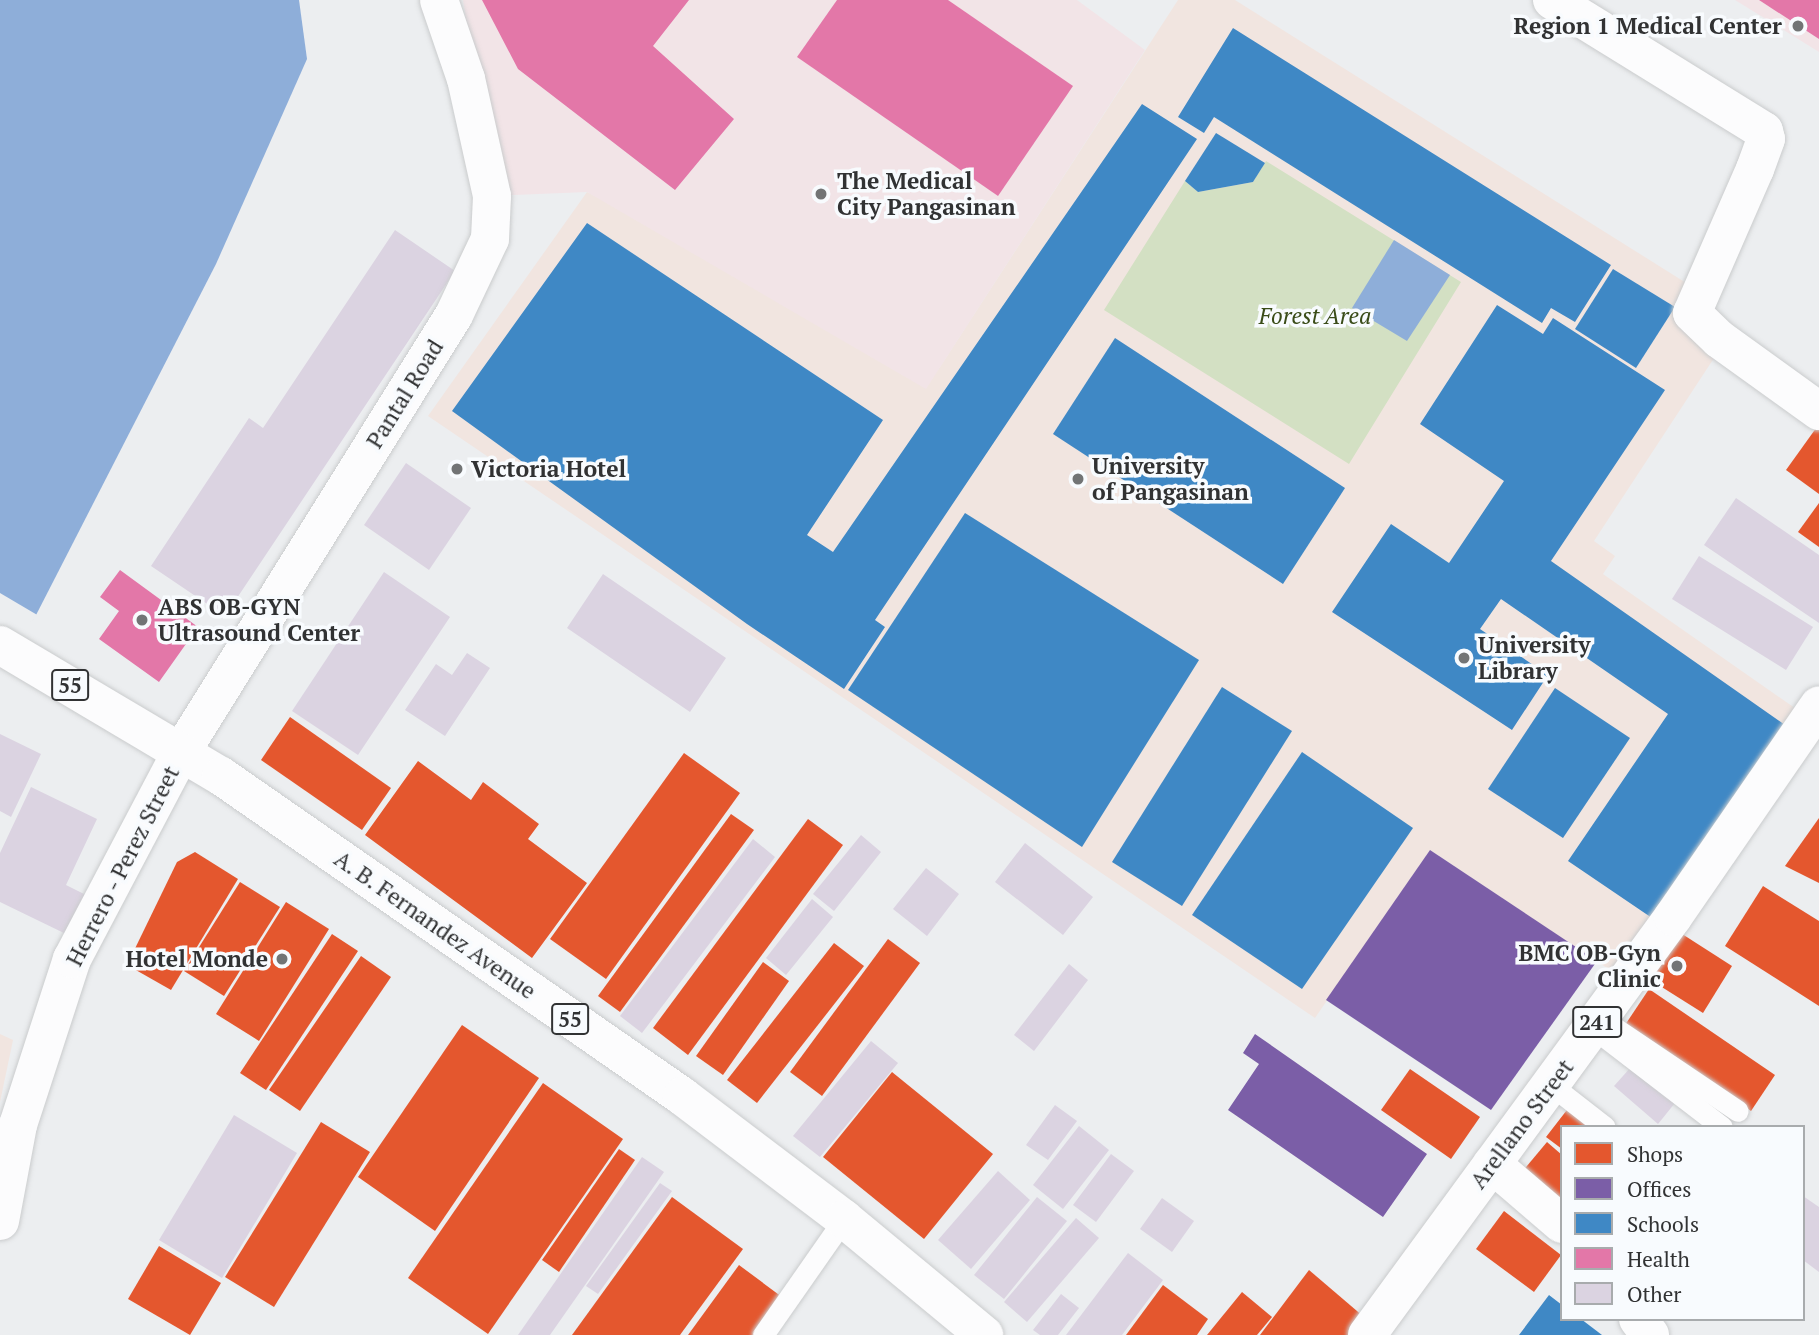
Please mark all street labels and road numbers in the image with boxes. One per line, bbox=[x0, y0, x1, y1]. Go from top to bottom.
street label: Pantal Road bbox=[361, 335, 449, 453]
road number: 55 bbox=[51, 668, 89, 702]
street label: Herrero - Perez Street bbox=[60, 760, 186, 972]
street label: A. B. Fernandez Avenue bbox=[328, 844, 542, 1006]
road number: 55 bbox=[551, 1002, 589, 1036]
road number: 241 bbox=[1571, 1004, 1623, 1040]
street label: Arellano Street bbox=[1464, 1054, 1580, 1194]

